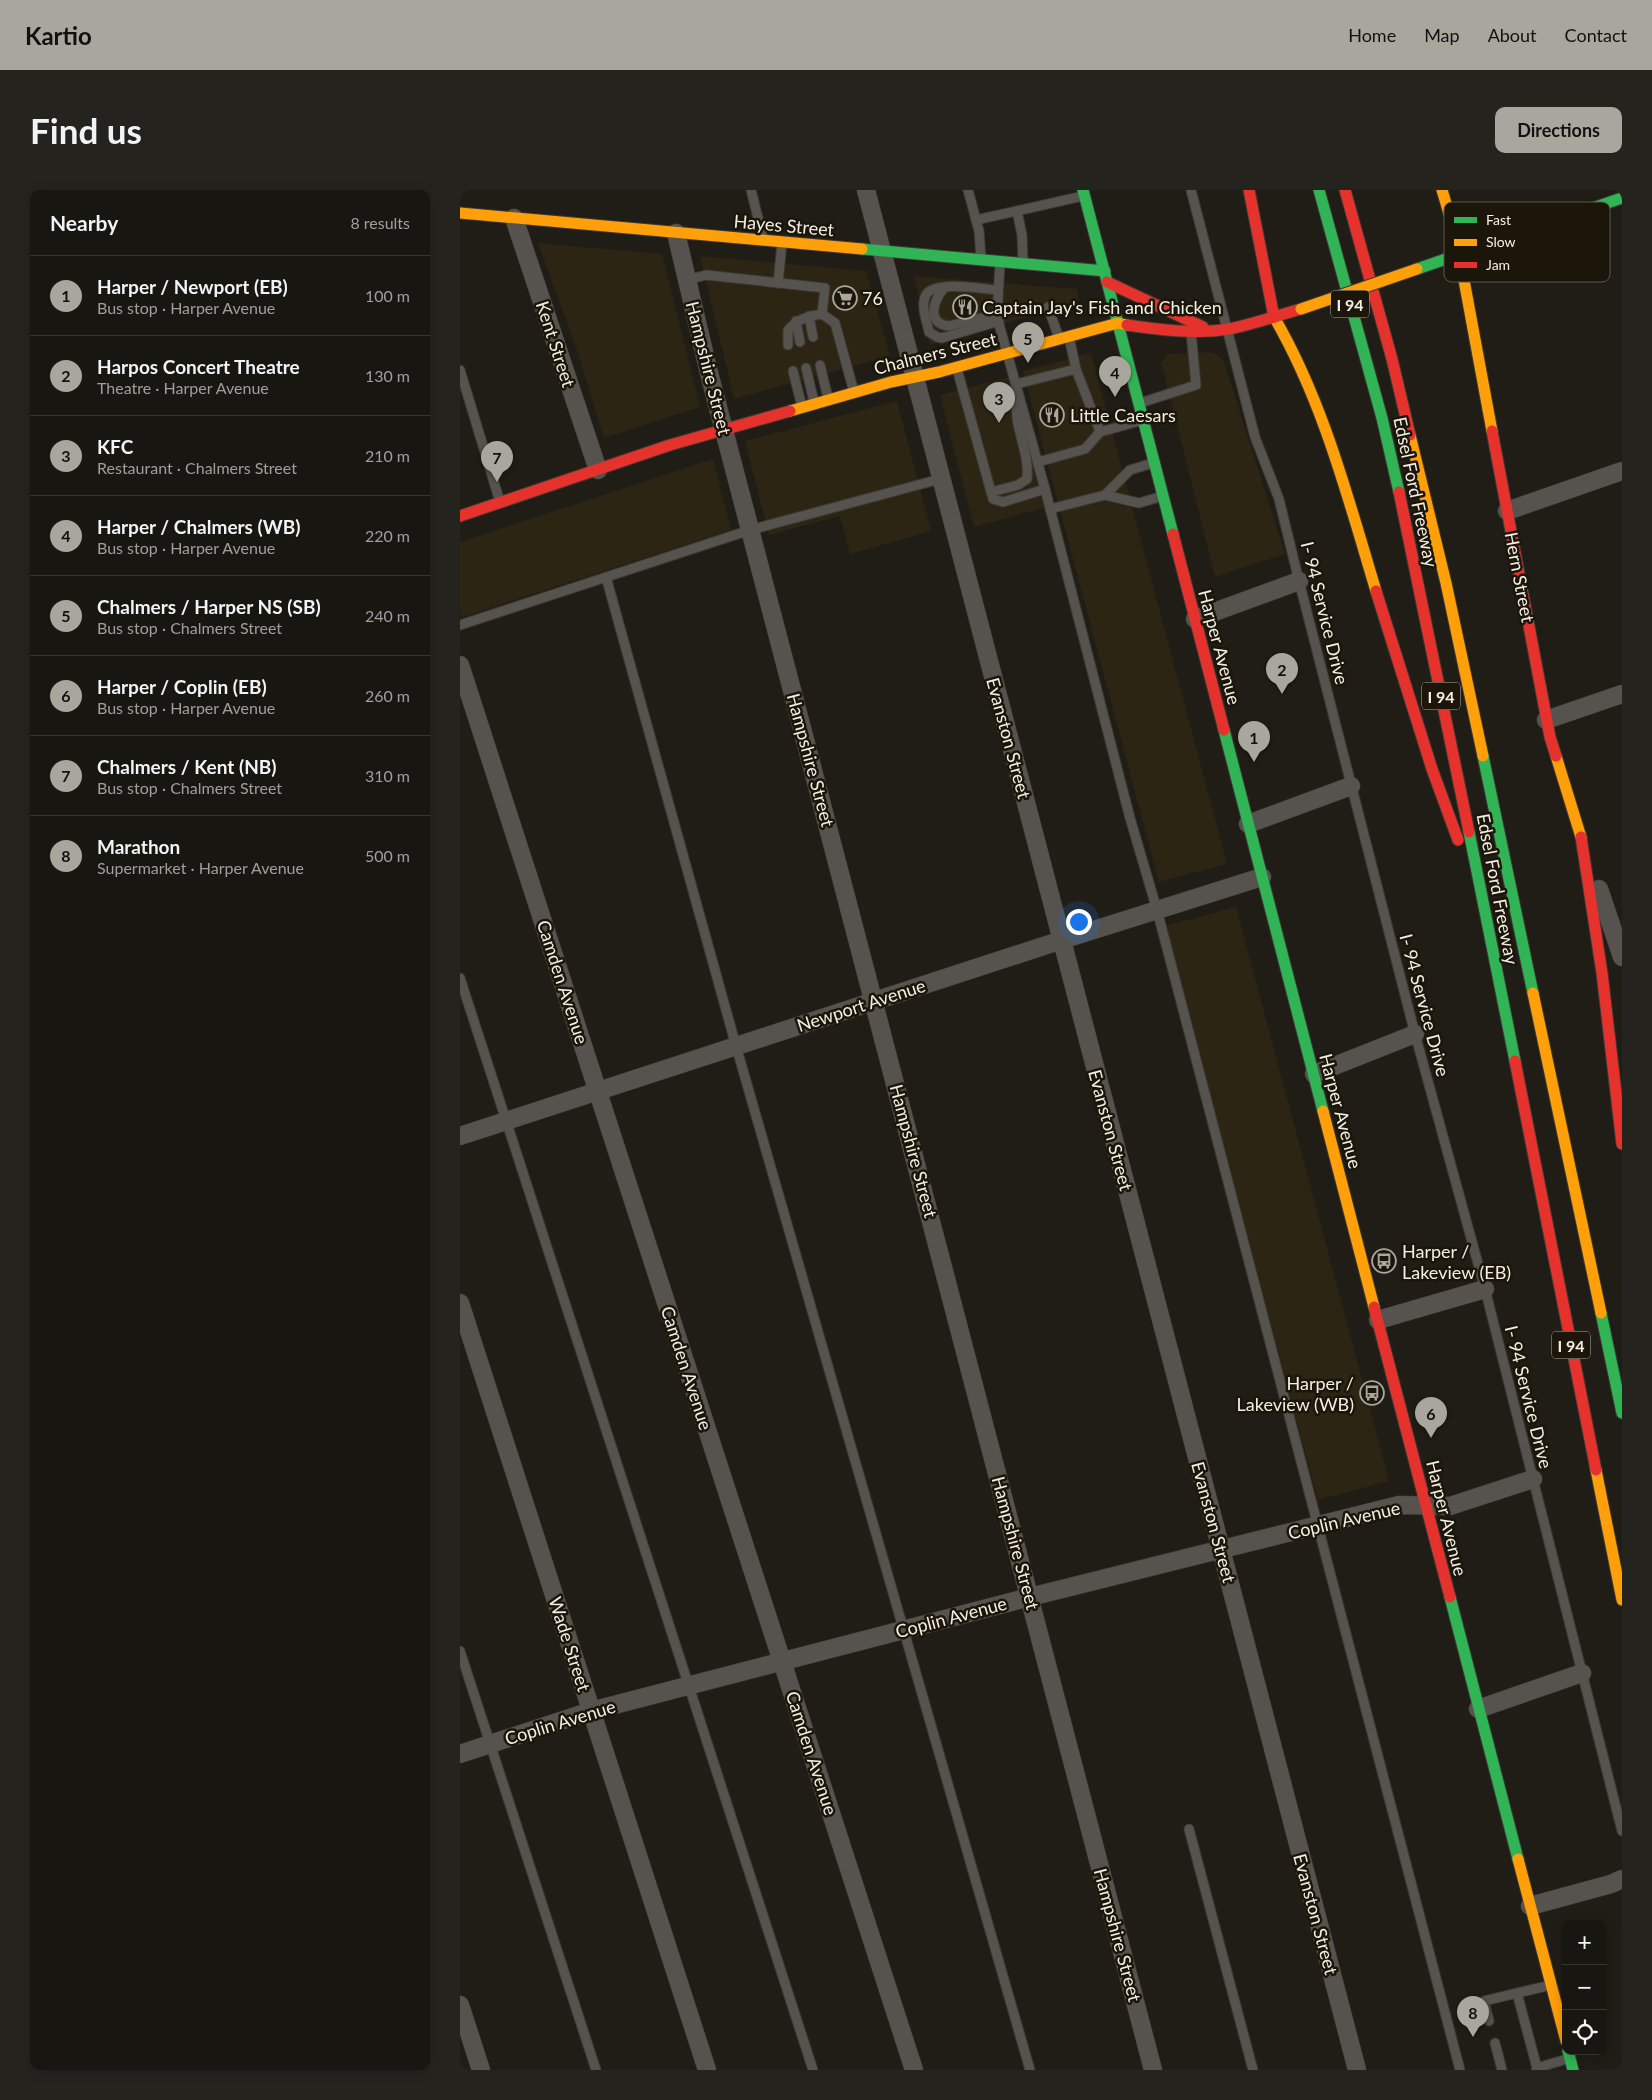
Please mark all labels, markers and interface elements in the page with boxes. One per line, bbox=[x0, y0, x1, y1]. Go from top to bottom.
text: Kartio bbox=[25, 21, 92, 50]
text: Home bbox=[1348, 24, 1396, 46]
text: Map bbox=[1424, 24, 1460, 46]
text: About bbox=[1488, 24, 1537, 46]
text: Contact bbox=[1565, 24, 1627, 46]
button: Directions bbox=[1495, 107, 1622, 153]
text: Find us bbox=[30, 109, 142, 151]
legend bbox=[1444, 202, 1610, 282]
text: Nearby bbox=[50, 210, 118, 235]
street label: Hayes Street bbox=[733, 210, 836, 240]
text: Fast bbox=[1486, 211, 1511, 228]
text: 8 results bbox=[350, 213, 410, 232]
text: Slow bbox=[1486, 233, 1516, 250]
text: Jam bbox=[1486, 256, 1510, 273]
text: Harper / Newport (EB) bbox=[97, 275, 288, 298]
supermarket icon: 76 bbox=[832, 285, 858, 311]
text: 1 bbox=[61, 286, 71, 305]
text: 100 m bbox=[365, 286, 410, 305]
place label: 76 bbox=[862, 287, 883, 309]
road number: I 94 bbox=[1331, 290, 1369, 318]
restaurant icon: Captain Jay's Fish and Chicken bbox=[952, 294, 978, 320]
place label: Captain Jay's Fish and Chicken bbox=[982, 296, 1222, 318]
text: Bus stop · Harper Avenue bbox=[97, 298, 275, 317]
street label: Kent Street bbox=[532, 298, 580, 390]
street label: Hampshire Street bbox=[682, 299, 736, 438]
pin: 5 bbox=[1012, 322, 1044, 363]
street label: Chalmers Street bbox=[871, 327, 999, 379]
text: Harpos Concert Theatre bbox=[97, 355, 300, 378]
pin: 4 bbox=[1099, 356, 1131, 397]
text: 2 bbox=[61, 366, 71, 385]
text: 130 m bbox=[365, 366, 410, 385]
text: Theatre · Harper Avenue bbox=[97, 378, 269, 397]
pin: 3 bbox=[983, 382, 1015, 423]
restaurant icon: Little Caesars bbox=[1039, 402, 1065, 428]
place label: Little Caesars bbox=[1070, 404, 1176, 426]
street label: Edsel Ford Freeway bbox=[1389, 415, 1443, 570]
text: KFC bbox=[97, 435, 133, 458]
pin: 7 bbox=[481, 441, 513, 482]
text: 3 bbox=[61, 446, 71, 465]
text: 210 m bbox=[365, 446, 410, 465]
text: Restaurant · Chalmers Street bbox=[97, 458, 297, 477]
text: Harper / Chalmers (WB) bbox=[97, 515, 300, 538]
text: 4 bbox=[61, 526, 71, 545]
text: 220 m bbox=[365, 526, 410, 545]
street label: Hern Street bbox=[1500, 530, 1540, 625]
text: Bus stop · Harper Avenue bbox=[97, 538, 275, 557]
street label: I- 94 Service Drive bbox=[1297, 539, 1353, 687]
street label: Harper Avenue bbox=[1194, 587, 1246, 707]
text: Chalmers / Harper NS (SB) bbox=[97, 595, 321, 618]
text: 5 bbox=[61, 606, 71, 625]
text: 240 m bbox=[365, 606, 410, 625]
text: Bus stop · Chalmers Street bbox=[97, 618, 282, 637]
pin: 2 bbox=[1266, 653, 1298, 694]
text: Harper / Coplin (EB) bbox=[97, 675, 267, 698]
street label: Evanston Street bbox=[982, 675, 1036, 802]
road number: I 94 bbox=[1422, 682, 1460, 710]
text: 6 bbox=[61, 686, 71, 705]
text: 260 m bbox=[365, 686, 410, 705]
street label: Hampshire Street bbox=[783, 691, 840, 830]
text: Bus stop · Harper Avenue bbox=[97, 698, 275, 717]
pin: 1 bbox=[1238, 721, 1270, 762]
text: Chalmers / Kent (NB) bbox=[97, 755, 277, 778]
text: 7 bbox=[61, 766, 71, 785]
text: 310 m bbox=[365, 766, 410, 785]
text: Bus stop · Chalmers Street bbox=[97, 778, 282, 797]
street label: Edsel Ford Freeway bbox=[1473, 812, 1524, 967]
text: Marathon bbox=[97, 835, 180, 858]
text: 8 bbox=[61, 846, 71, 865]
text: 500 m bbox=[365, 846, 410, 865]
text: Supermarket · Harper Avenue bbox=[97, 858, 304, 877]
your location bbox=[1066, 909, 1092, 935]
street label: Camden Avenue bbox=[533, 917, 593, 1047]
street label: I- 94 Service Drive bbox=[1395, 931, 1455, 1079]
street label: Newport Avenue bbox=[794, 974, 928, 1036]
street label: Harper Avenue bbox=[1315, 1051, 1367, 1171]
street label: Evanston Street bbox=[1084, 1067, 1138, 1194]
street label: Hampshire Street bbox=[886, 1082, 943, 1221]
place label: Harper / Lakeview (EB) bbox=[1402, 1240, 1511, 1283]
bus stop icon: Harper / Lakeview (EB) bbox=[1371, 1248, 1397, 1274]
street label: Camden Avenue bbox=[657, 1303, 717, 1433]
street label: I- 94 Service Drive bbox=[1501, 1323, 1557, 1471]
road number: I 94 bbox=[1552, 1332, 1590, 1358]
place label: Harper / Lakeview (WB) bbox=[1237, 1372, 1354, 1415]
bus stop icon: Harper / Lakeview (WB) bbox=[1359, 1380, 1385, 1406]
pin: 6 bbox=[1415, 1397, 1447, 1438]
street label: Harper Avenue bbox=[1422, 1458, 1472, 1578]
street label: Evanston Street bbox=[1187, 1459, 1241, 1586]
street label: Hampshire Street bbox=[988, 1474, 1045, 1613]
street label: Coplin Avenue bbox=[1286, 1496, 1402, 1544]
street label: Coplin Avenue bbox=[893, 1592, 1009, 1642]
street label: Wade Street bbox=[544, 1594, 596, 1695]
street label: Camden Avenue bbox=[782, 1688, 842, 1818]
street label: Coplin Avenue bbox=[502, 1695, 618, 1749]
street label: Evanston Street bbox=[1289, 1851, 1343, 1978]
street label: Hampshire Street bbox=[1090, 1866, 1147, 2005]
map controls bbox=[1562, 1920, 1607, 2055]
button: + bbox=[1562, 1920, 1607, 1965]
button: − bbox=[1562, 1965, 1607, 2010]
pin: 8 bbox=[1457, 1996, 1489, 2037]
button: locate bbox=[1562, 2010, 1607, 2055]

